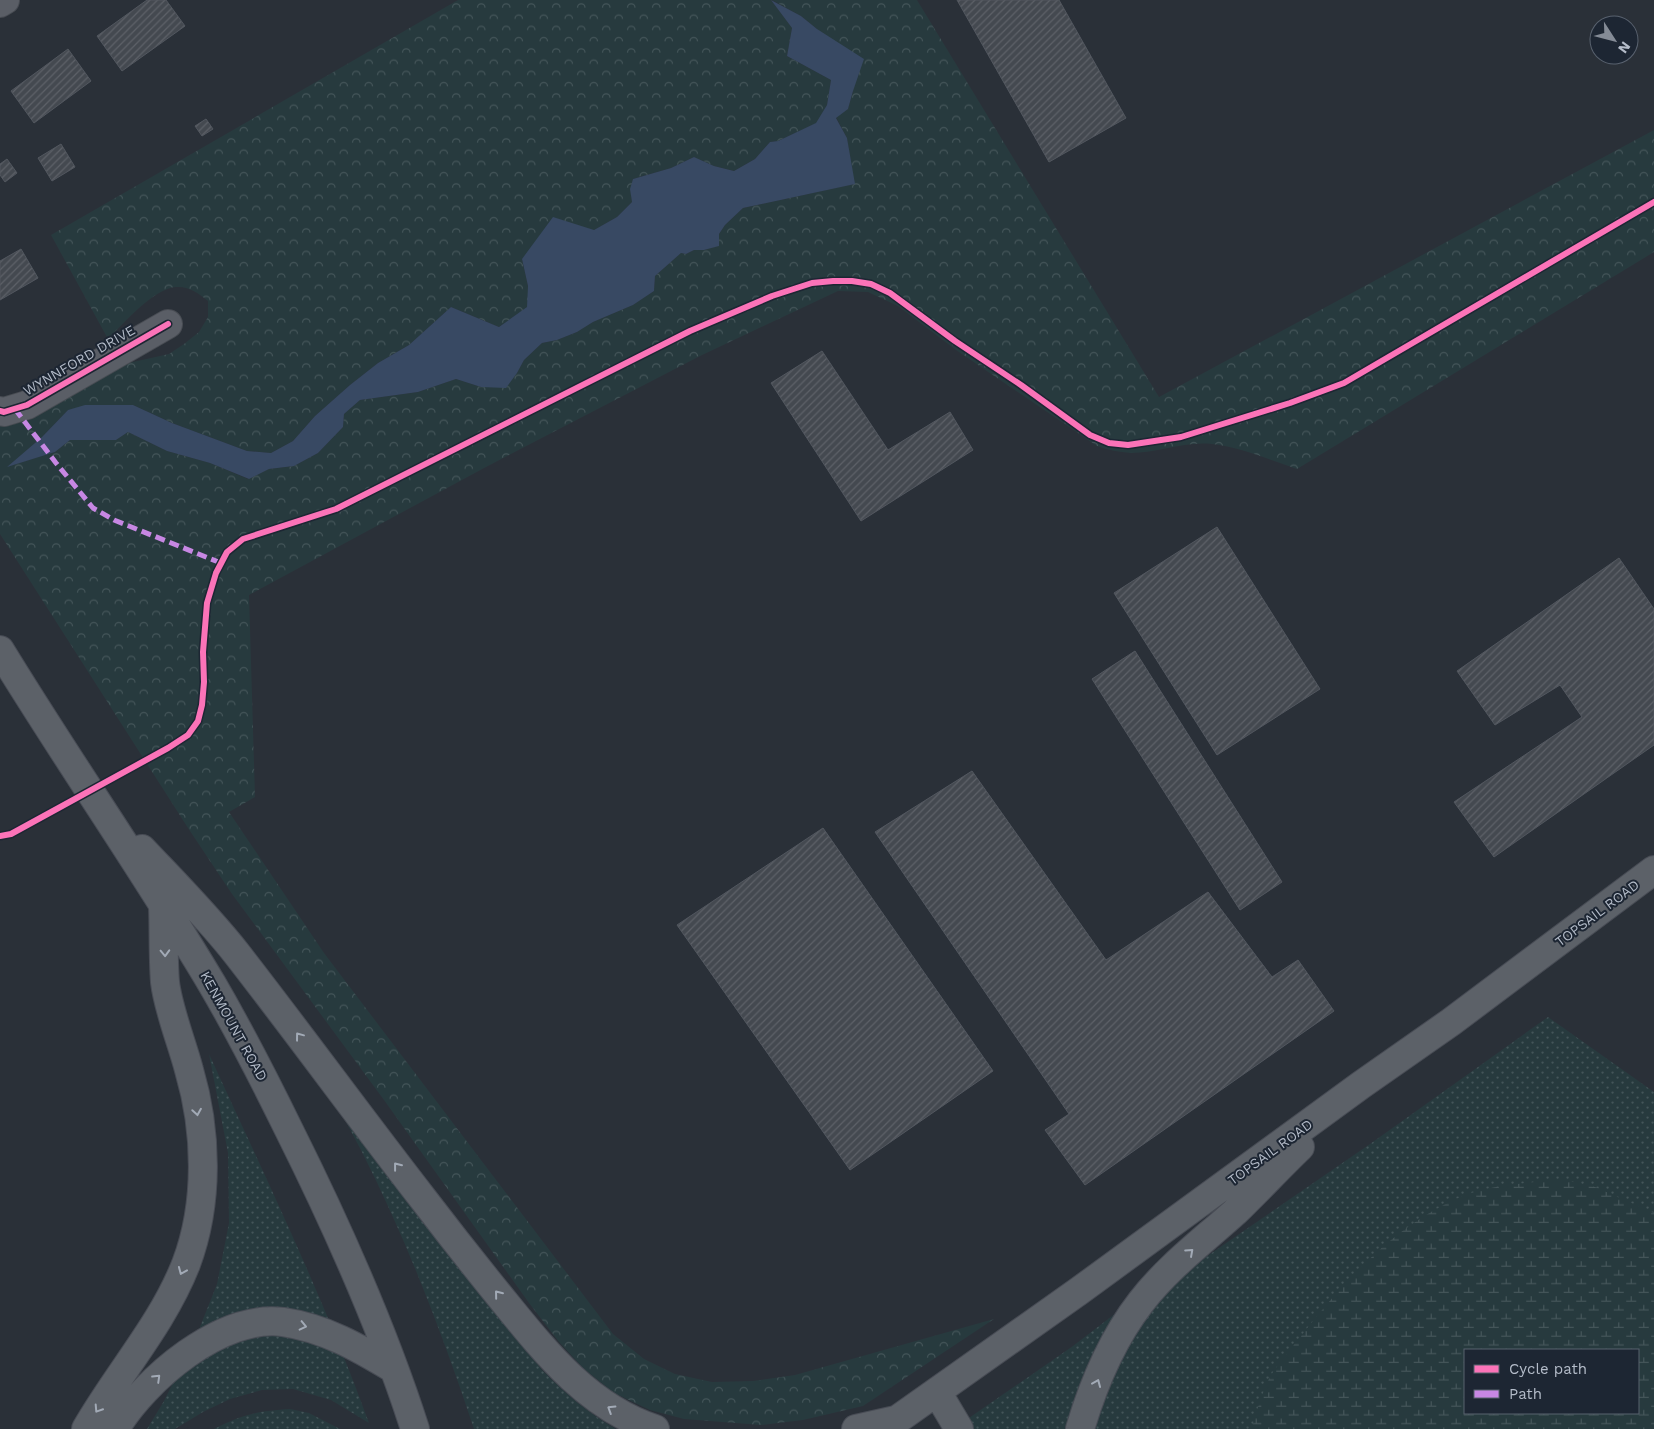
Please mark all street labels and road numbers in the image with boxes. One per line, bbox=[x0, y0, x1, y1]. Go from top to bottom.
street label: WYNNFORD DRIVE bbox=[20, 321, 138, 399]
street label: TOPSAIL ROAD bbox=[1552, 876, 1642, 950]
street label: KENMOUNT ROAD bbox=[197, 969, 271, 1083]
street label: TOPSAIL ROAD bbox=[1224, 1116, 1316, 1188]

